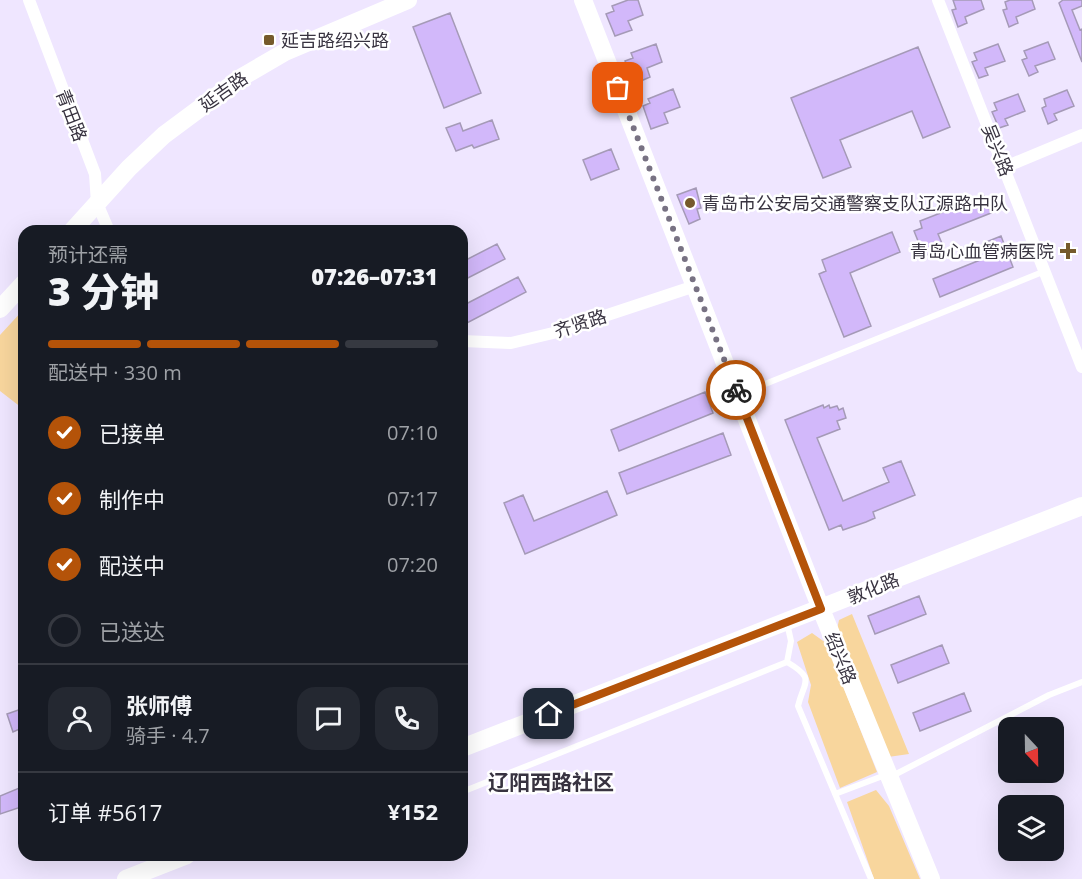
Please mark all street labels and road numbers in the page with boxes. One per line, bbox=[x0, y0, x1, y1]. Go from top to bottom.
street label: 延吉路 bbox=[194, 66, 252, 116]
street label: 青田路 bbox=[51, 85, 93, 145]
street label: 吴兴路 bbox=[977, 120, 1019, 180]
street label: 齐贤路 bbox=[551, 303, 609, 343]
street label: 敦化路 bbox=[843, 567, 903, 609]
street label: 绍兴路 bbox=[820, 628, 862, 688]

